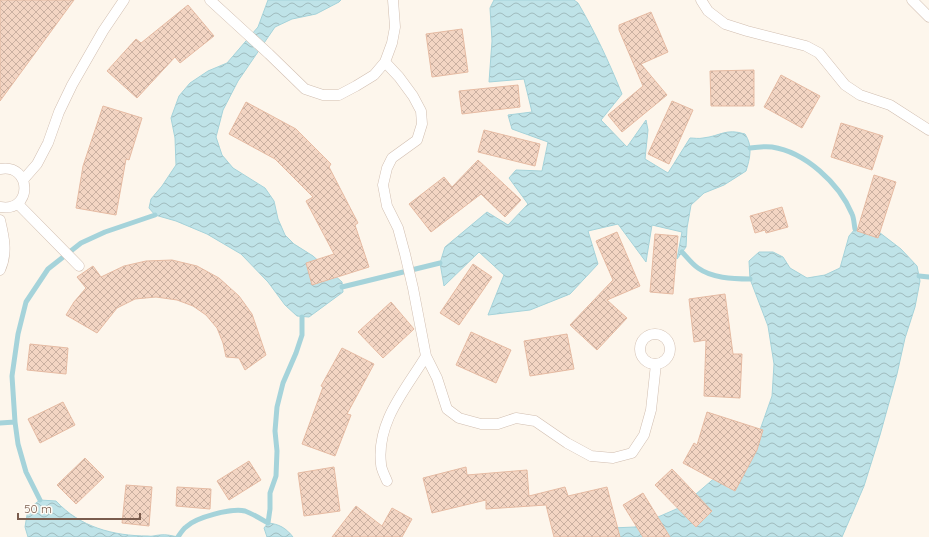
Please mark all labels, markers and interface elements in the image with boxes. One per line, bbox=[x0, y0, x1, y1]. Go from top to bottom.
scale bar bbox=[18, 495, 140, 521]
text: 50 m bbox=[24, 501, 52, 516]

